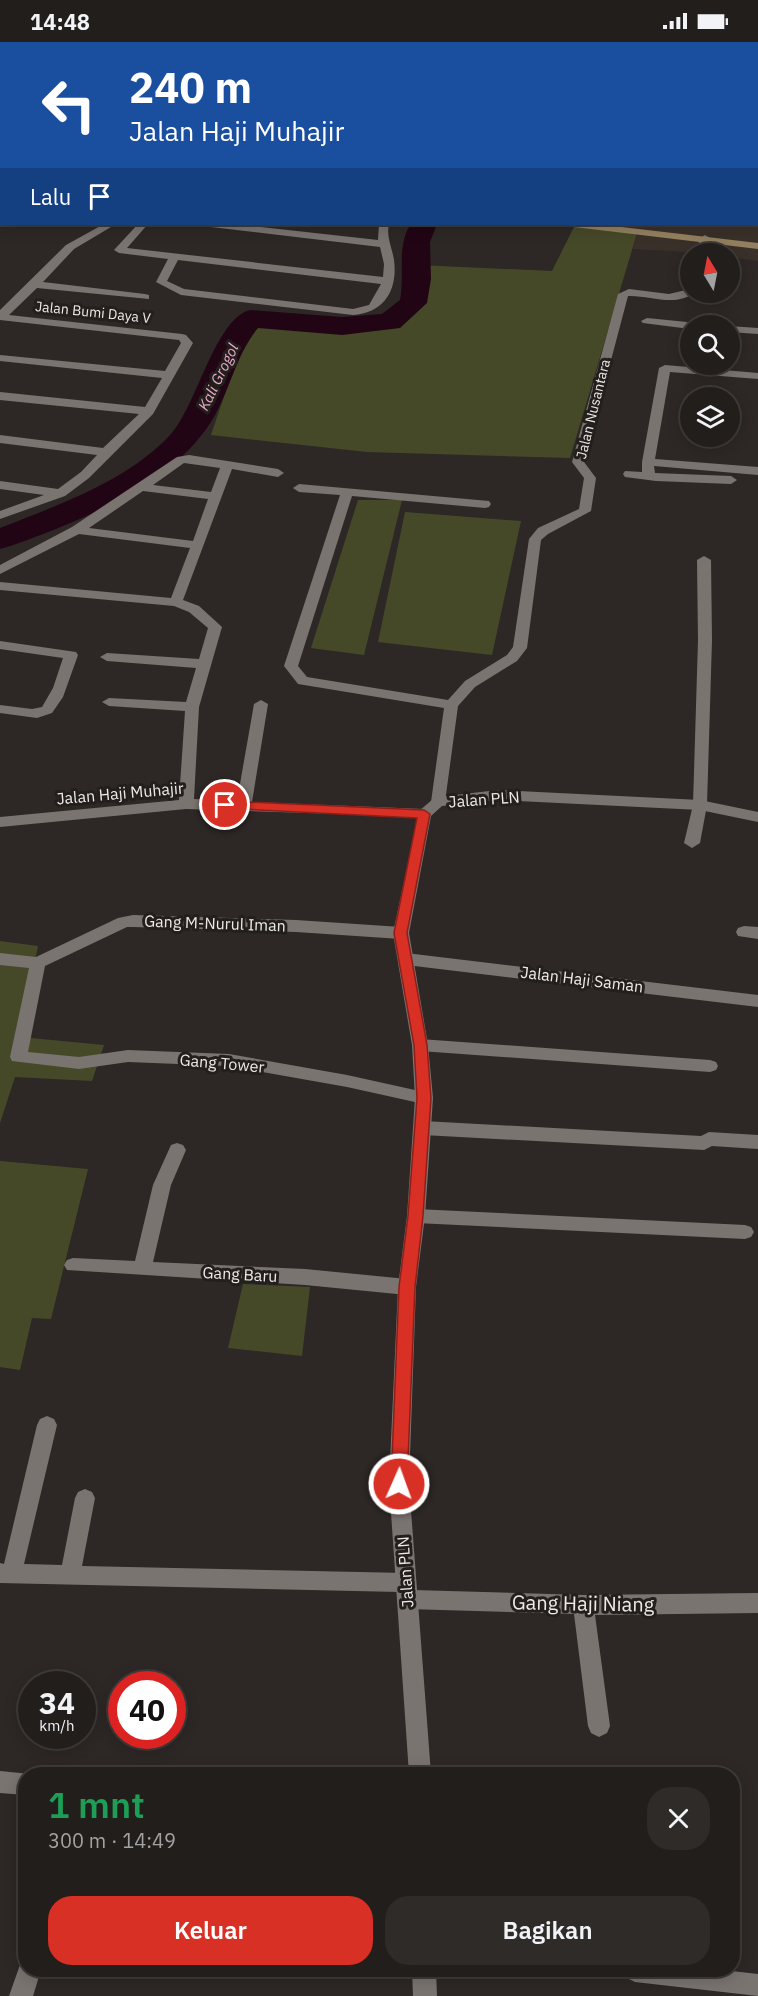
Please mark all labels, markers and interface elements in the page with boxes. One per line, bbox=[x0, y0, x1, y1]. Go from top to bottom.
text: 14:48 bbox=[30, 7, 90, 36]
text: 240 m bbox=[129, 60, 252, 115]
icon: left bbox=[30, 66, 108, 144]
text: Jalan Haji Muhajir bbox=[129, 113, 344, 148]
icon: arrive bbox=[83, 180, 116, 213]
text: Lalu bbox=[30, 182, 71, 211]
north arrow bbox=[680, 243, 740, 303]
map controls bbox=[680, 243, 740, 447]
street label: Jalan Bumi Daya V bbox=[34, 297, 152, 327]
button: search bbox=[680, 315, 740, 375]
water label: Kali Grogol bbox=[194, 340, 242, 414]
street label: Jalan Nusantara bbox=[572, 357, 614, 461]
button: layers bbox=[680, 387, 740, 447]
street label: Jalan Haji Muhajir bbox=[56, 777, 185, 809]
pin bbox=[199, 779, 250, 830]
street label: Jalan PLN bbox=[448, 787, 520, 811]
icon: arrive bbox=[208, 788, 241, 821]
street label: Gang M-Nurul Iman bbox=[144, 911, 286, 935]
street label: Jalan Haji Saman bbox=[519, 962, 645, 996]
street label: Gang Tower bbox=[179, 1049, 265, 1077]
street label: Gang Baru bbox=[202, 1262, 278, 1286]
position arrow bbox=[367, 1452, 431, 1516]
street label: Jalan PLN bbox=[393, 1536, 417, 1608]
street label: Gang Haji Niang bbox=[512, 1588, 655, 1618]
speed limit sign: 40 bbox=[108, 1671, 186, 1749]
text: 34 bbox=[39, 1683, 75, 1722]
text: km/h bbox=[39, 1716, 75, 1735]
text: 1 mnt bbox=[48, 1781, 145, 1828]
button: close bbox=[647, 1787, 710, 1850]
text: 300 m · 14:49 bbox=[48, 1827, 176, 1854]
button: Keluar bbox=[48, 1896, 373, 1965]
button: Bagikan bbox=[385, 1896, 710, 1965]

